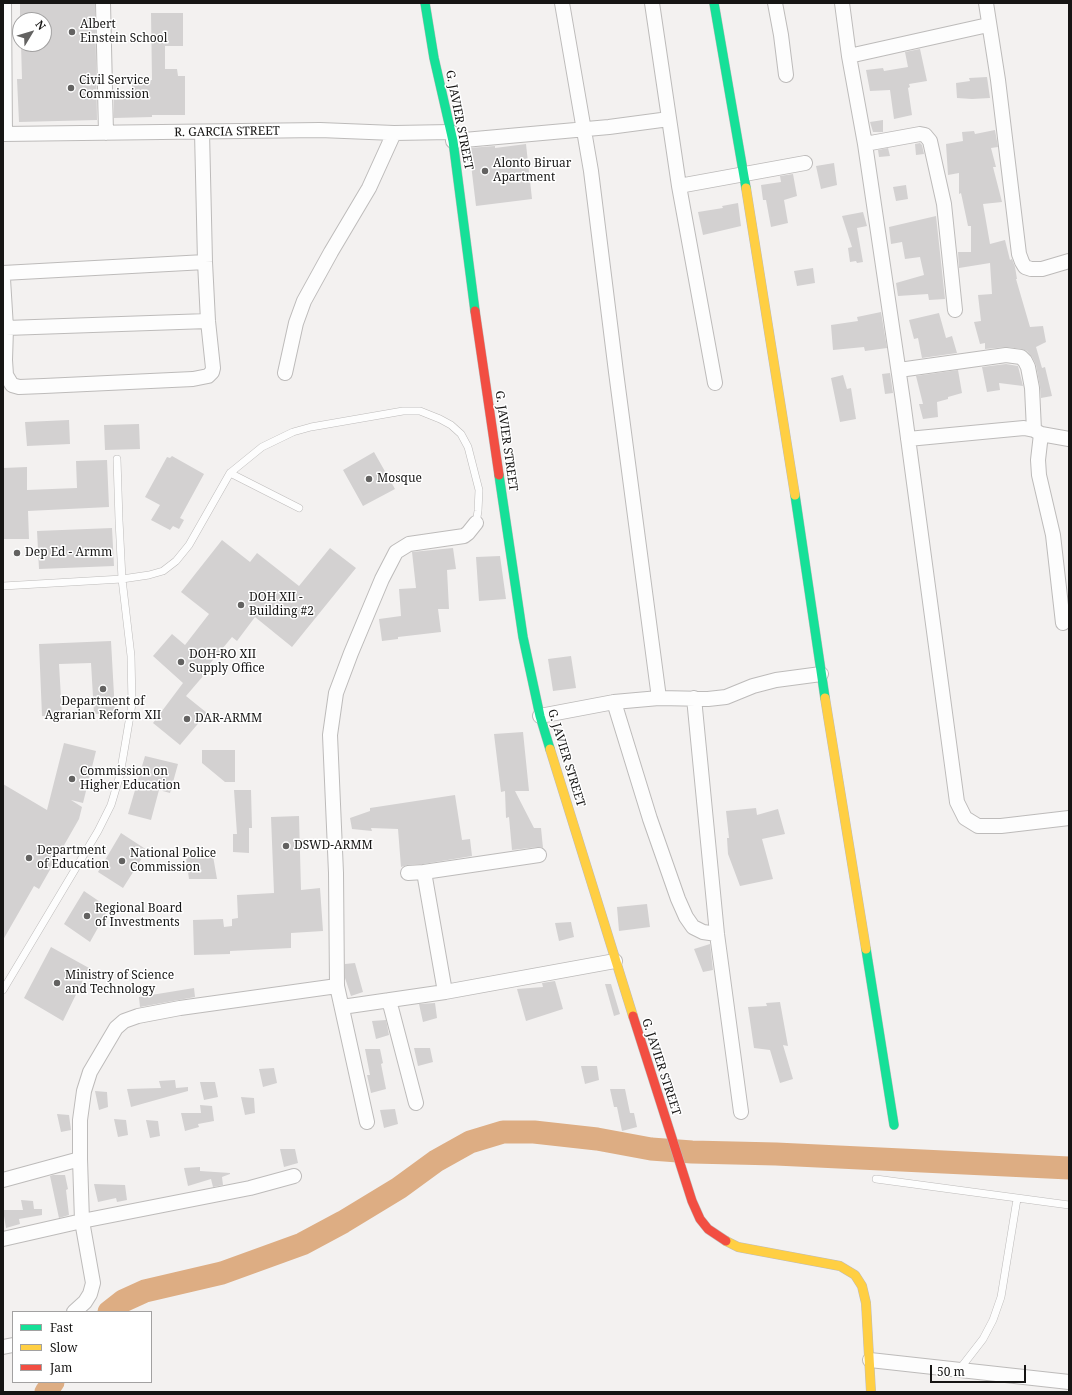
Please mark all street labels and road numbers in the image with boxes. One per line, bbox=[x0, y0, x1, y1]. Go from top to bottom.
street label: G. JAVIER STREET bbox=[442, 69, 476, 171]
street label: R. GARCIA STREET bbox=[174, 124, 280, 140]
street label: G. JAVIER STREET bbox=[492, 390, 520, 492]
street label: G. JAVIER STREET bbox=[544, 707, 588, 809]
street label: G. JAVIER STREET bbox=[639, 1017, 683, 1117]

